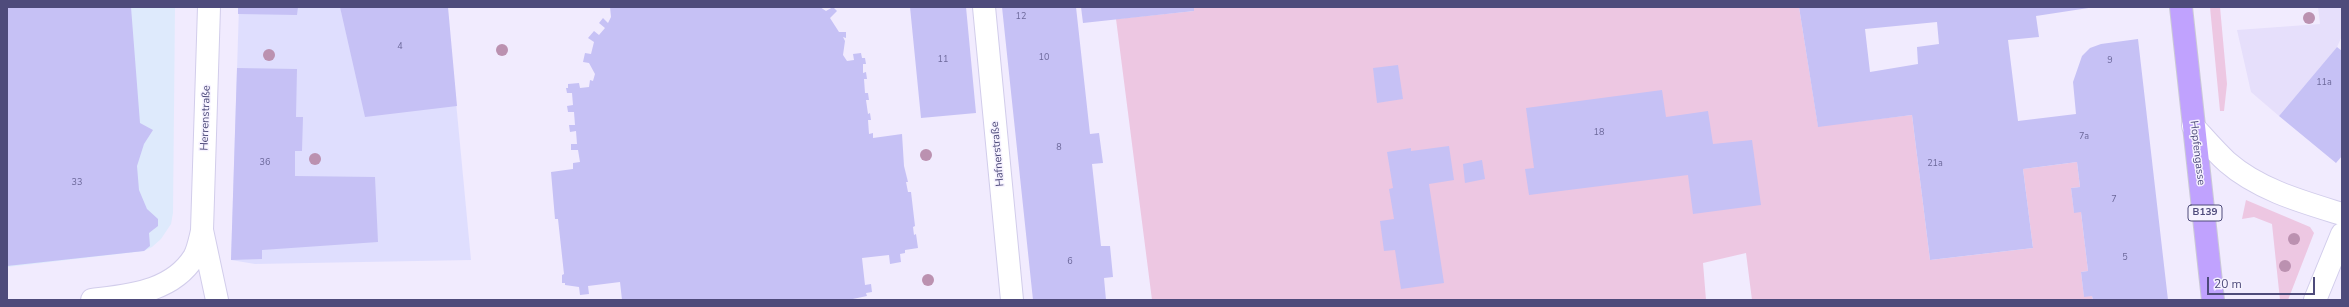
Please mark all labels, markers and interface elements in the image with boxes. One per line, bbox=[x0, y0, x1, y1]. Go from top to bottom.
house number: 12 bbox=[1016, 12, 1026, 22]
house number: 4 bbox=[397, 42, 403, 52]
house number: 10 bbox=[1039, 53, 1049, 63]
house number: 11 bbox=[938, 55, 948, 65]
house number: 9 bbox=[2107, 56, 2113, 66]
house number: 11a bbox=[2316, 78, 2332, 88]
street label: Herrenstraße bbox=[198, 85, 214, 151]
street label: Hopfengasse bbox=[2186, 120, 2208, 186]
street label: Hafnerstraße bbox=[989, 121, 1007, 187]
house number: 18 bbox=[1594, 128, 1604, 138]
house number: 7a bbox=[2079, 132, 2089, 142]
house number: 8 bbox=[1056, 143, 1062, 153]
house number: 36 bbox=[260, 158, 270, 168]
house number: 21a bbox=[1927, 159, 1943, 169]
house number: 33 bbox=[72, 178, 82, 188]
house number: 7 bbox=[2111, 195, 2117, 205]
road number: B139 bbox=[2188, 205, 2222, 221]
house number: 5 bbox=[2122, 253, 2128, 263]
house number: 6 bbox=[1067, 257, 1073, 267]
scale bar bbox=[2209, 269, 2317, 295]
text: 20 m bbox=[2214, 276, 2242, 292]

